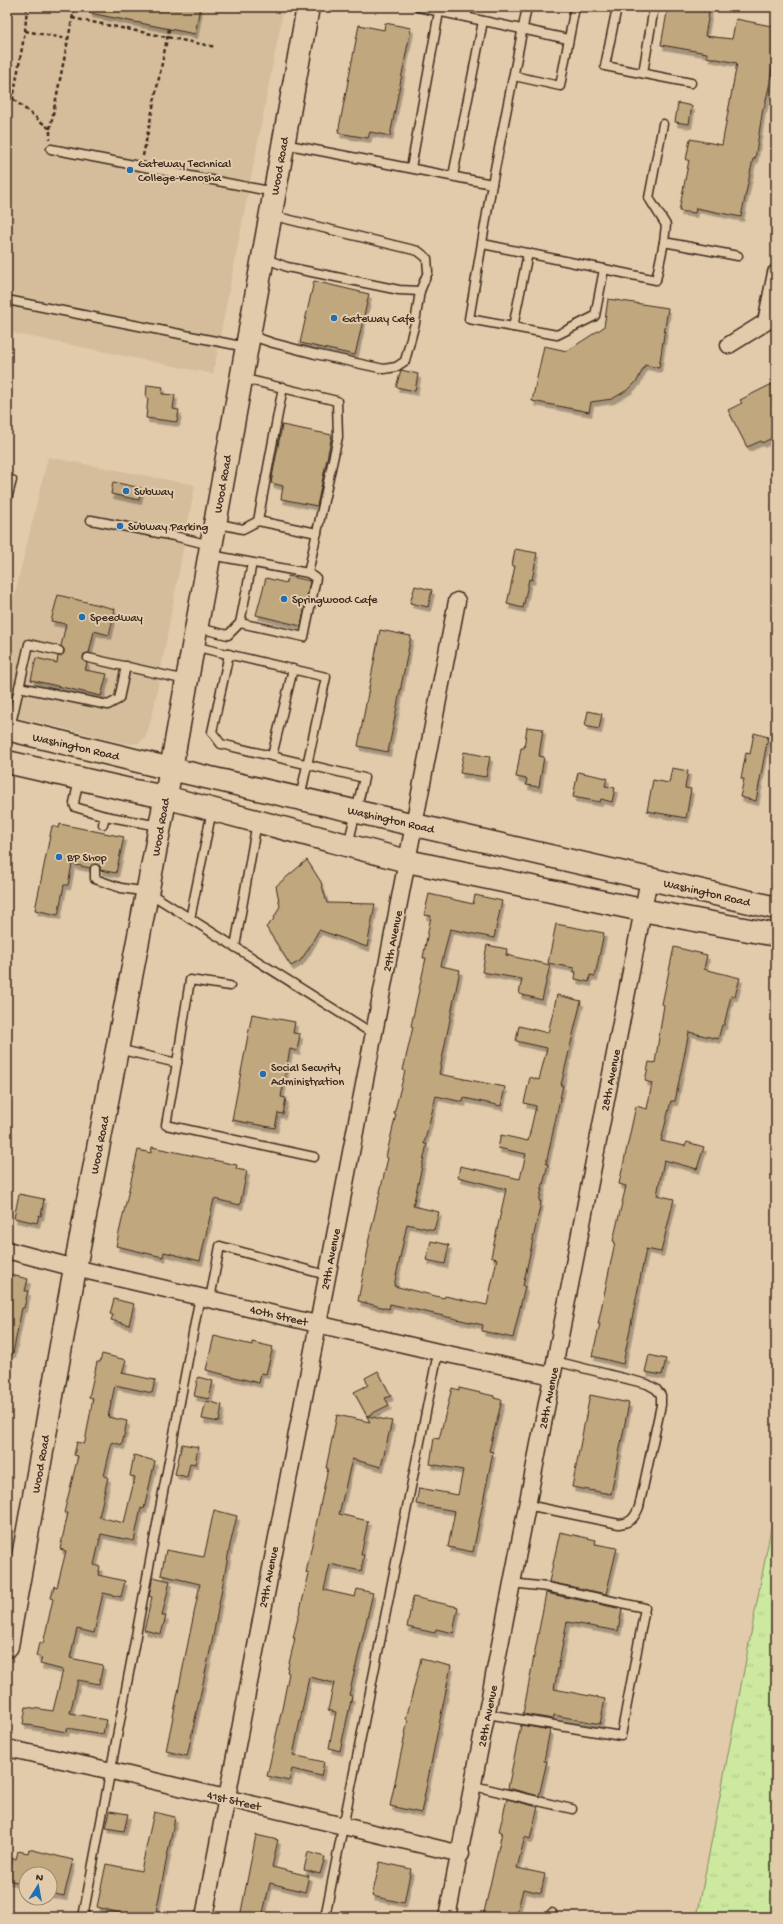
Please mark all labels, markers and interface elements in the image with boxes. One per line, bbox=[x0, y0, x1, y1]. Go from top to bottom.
street label: Wood Road bbox=[269, 135, 293, 196]
place label: Gateway Technical College-Kenosha bbox=[138, 158, 231, 186]
marker: Gateway Technical College-Kenosha bbox=[125, 165, 135, 175]
marker: Gateway Cafe bbox=[329, 313, 339, 323]
place label: Gateway Cafe bbox=[342, 313, 416, 327]
street label: Wood Road bbox=[212, 453, 236, 514]
marker: Subway bbox=[121, 486, 131, 496]
place label: Subway bbox=[134, 486, 173, 500]
marker: Subway Parking bbox=[115, 521, 125, 531]
place label: Subway Parking bbox=[128, 521, 208, 535]
marker: Springwood Cafe bbox=[279, 594, 289, 604]
place label: Springwood Cafe bbox=[292, 594, 378, 608]
marker: Speedway bbox=[77, 612, 87, 622]
place label: Speedway bbox=[90, 612, 143, 626]
street label: Washington Road bbox=[31, 731, 121, 765]
street label: Wood Road bbox=[150, 796, 174, 857]
street label: Washington Road bbox=[346, 804, 436, 838]
marker: BP Shop bbox=[54, 852, 64, 862]
place label: BP Shop bbox=[66, 852, 107, 866]
street label: Washington Road bbox=[662, 877, 752, 911]
street label: 29th Avenue bbox=[381, 909, 407, 973]
street label: 28th Avenue bbox=[599, 1047, 625, 1113]
place label: Social Security Administration bbox=[271, 1062, 344, 1090]
marker: Social Security Administration bbox=[258, 1069, 268, 1079]
street label: Wood Road bbox=[88, 1114, 114, 1176]
street label: 29th Avenue bbox=[319, 1227, 345, 1291]
street label: 40th Street bbox=[248, 1304, 310, 1331]
street label: 28th Avenue bbox=[537, 1365, 563, 1431]
street label: Wood Road bbox=[30, 1433, 54, 1494]
street label: 29th Avenue bbox=[257, 1545, 283, 1609]
street label: 28th Avenue bbox=[476, 1683, 502, 1749]
street label: 41st Street bbox=[205, 1789, 263, 1815]
north arrow bbox=[18, 1866, 58, 1906]
text: N bbox=[35, 1872, 44, 1885]

